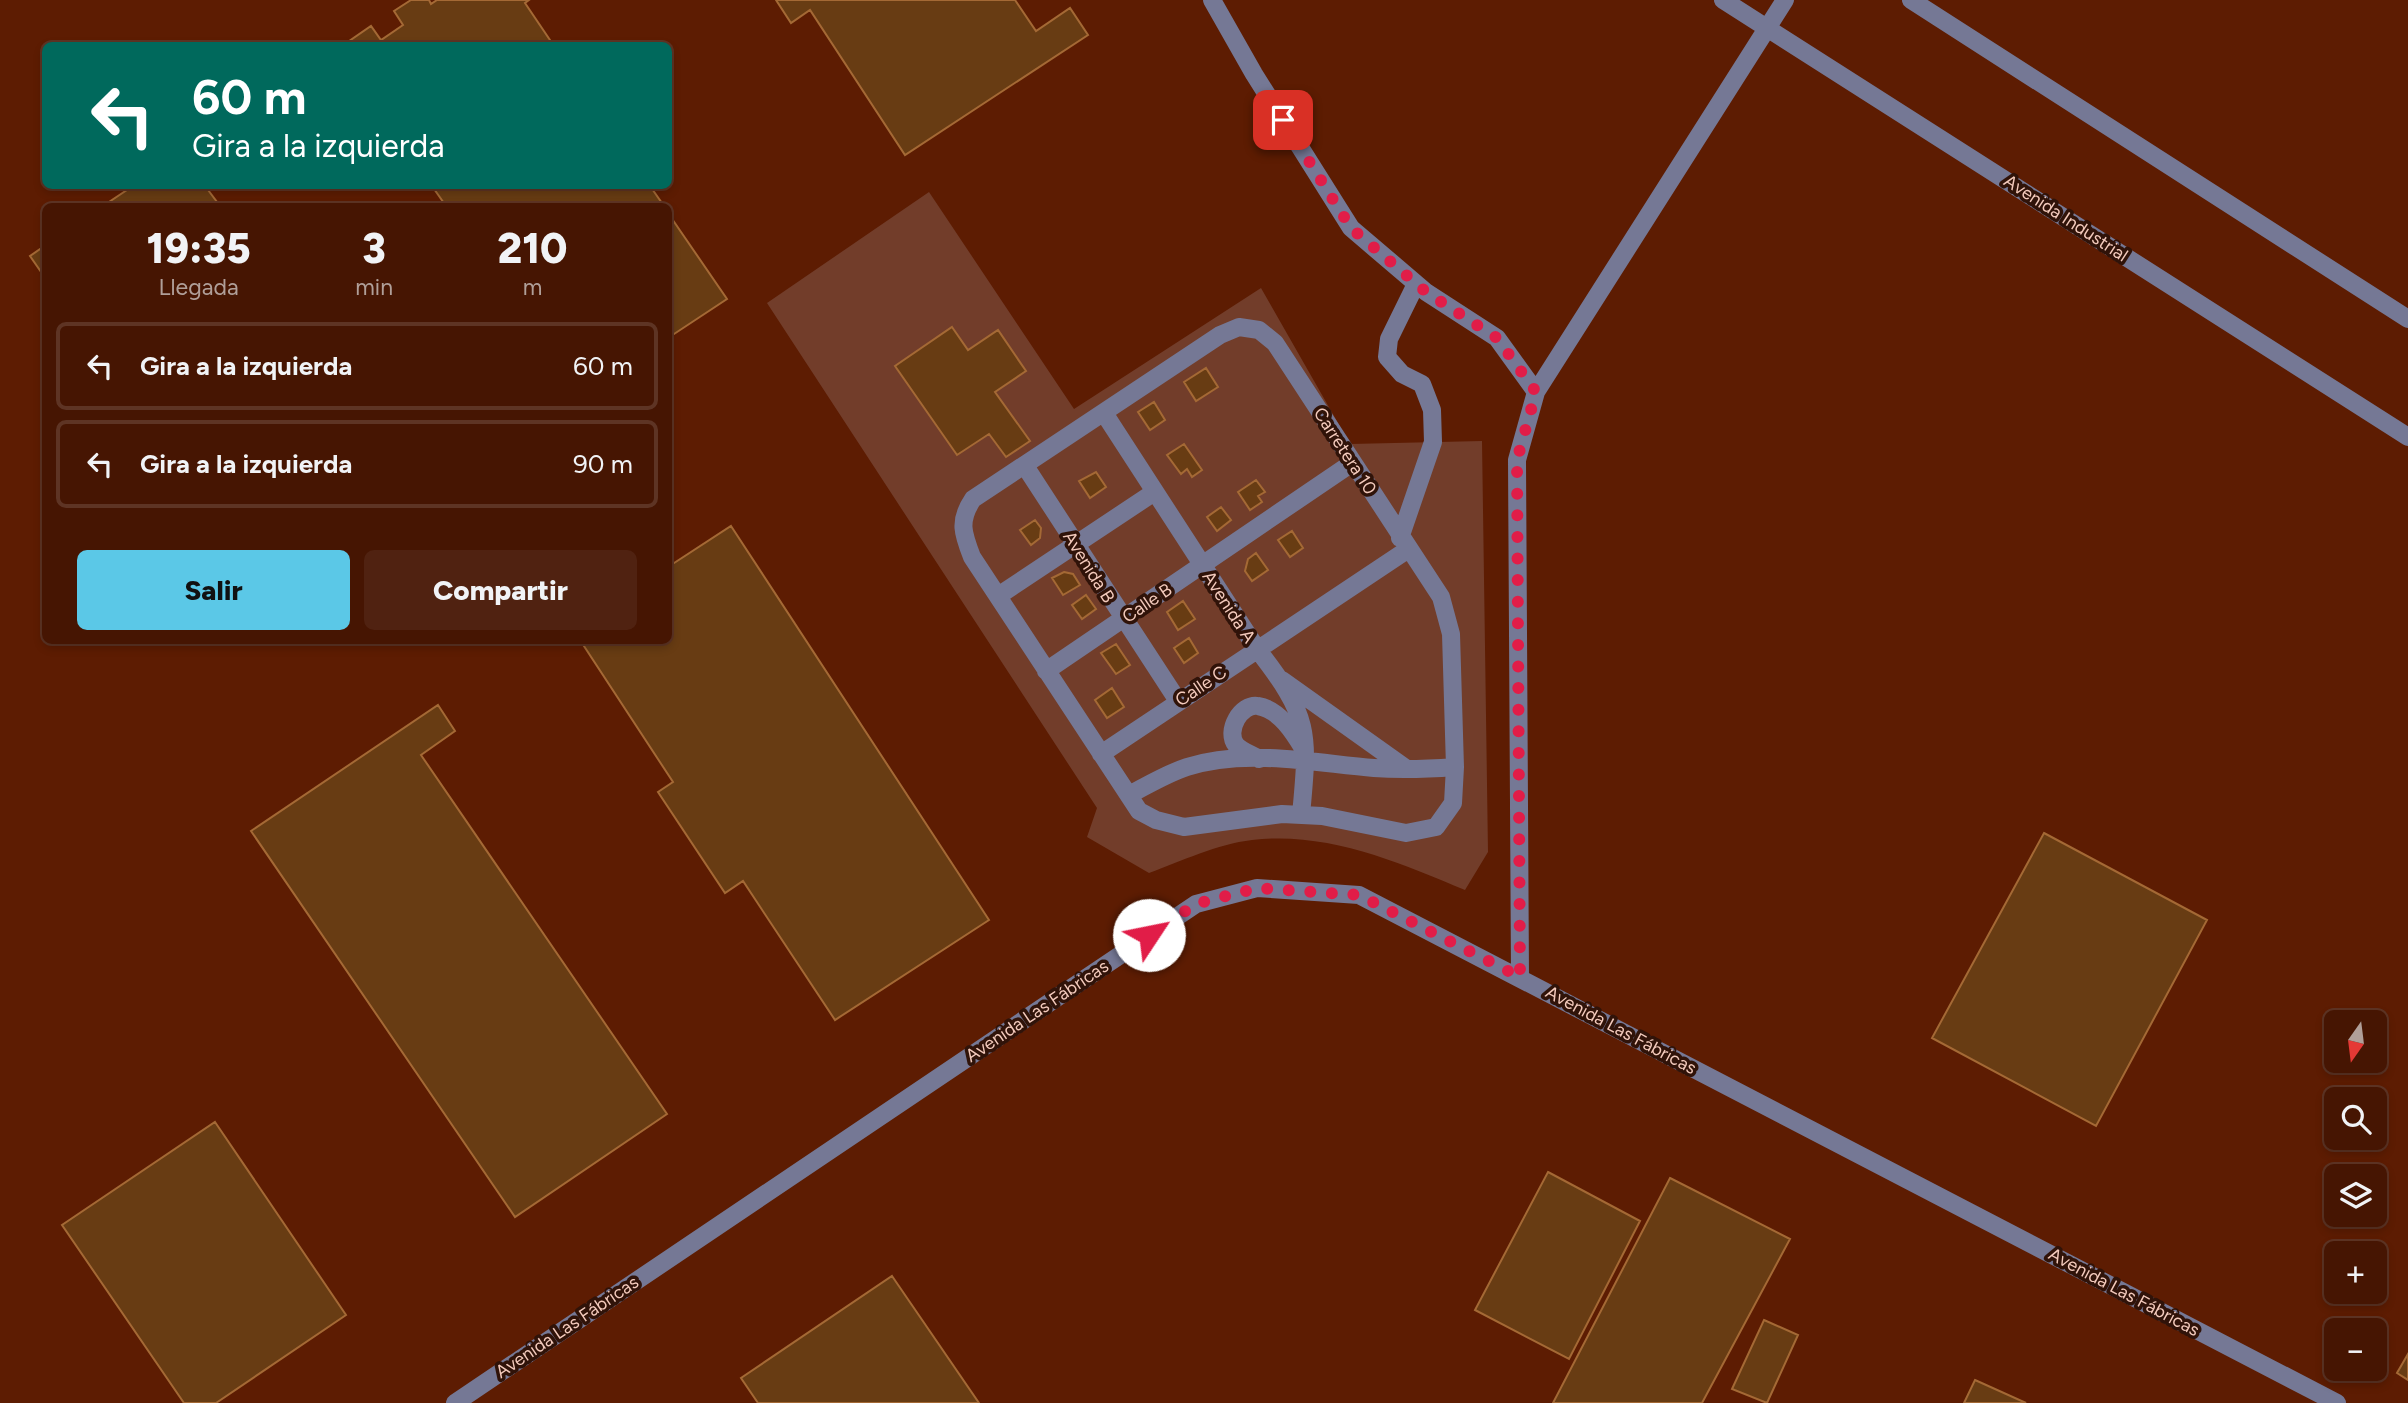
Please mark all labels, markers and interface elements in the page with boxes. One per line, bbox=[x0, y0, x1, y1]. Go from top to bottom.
text: 60 m bbox=[192, 67, 307, 126]
icon: left bbox=[77, 70, 168, 161]
pin bbox=[1253, 90, 1313, 150]
icon: arrive bbox=[1264, 101, 1302, 139]
text: Gira a la izquierda bbox=[192, 127, 445, 165]
street label: Avenida Industrial bbox=[2000, 170, 2132, 266]
text: 19:35 bbox=[147, 223, 251, 274]
text: 3 bbox=[362, 223, 386, 274]
text: 210 bbox=[498, 223, 567, 274]
text: Llegada bbox=[159, 273, 239, 301]
text: min bbox=[355, 273, 393, 301]
text: m bbox=[523, 273, 542, 301]
icon: left bbox=[81, 347, 119, 385]
text: Gira a la izquierda bbox=[140, 350, 352, 382]
text: 60 m bbox=[573, 350, 633, 382]
street label: Carretera 10 bbox=[1309, 403, 1381, 499]
icon: left bbox=[81, 445, 119, 483]
text: Gira a la izquierda bbox=[140, 448, 352, 480]
text: 90 m bbox=[573, 448, 633, 480]
street label: Avenida B bbox=[1058, 527, 1120, 607]
button: Salir bbox=[77, 550, 350, 630]
button: Compartir bbox=[364, 550, 637, 630]
street label: Avenida A bbox=[1198, 567, 1260, 647]
street label: Calle B bbox=[1118, 578, 1176, 628]
street label: Calle C bbox=[1171, 661, 1231, 711]
position arrow bbox=[1112, 898, 1186, 972]
street label: Avenida Las Fábricas bbox=[961, 955, 1113, 1067]
street label: Avenida Las Fábricas bbox=[1542, 981, 1700, 1079]
north arrow bbox=[2324, 1010, 2387, 1073]
map controls bbox=[2324, 1010, 2387, 1381]
button: search bbox=[2324, 1087, 2387, 1150]
button: layers bbox=[2324, 1164, 2387, 1227]
button: + bbox=[2324, 1241, 2387, 1304]
street label: Avenida Las Fábricas bbox=[2045, 1243, 2203, 1341]
street label: Avenida Las Fábricas bbox=[491, 1271, 643, 1383]
button: − bbox=[2324, 1318, 2387, 1381]

